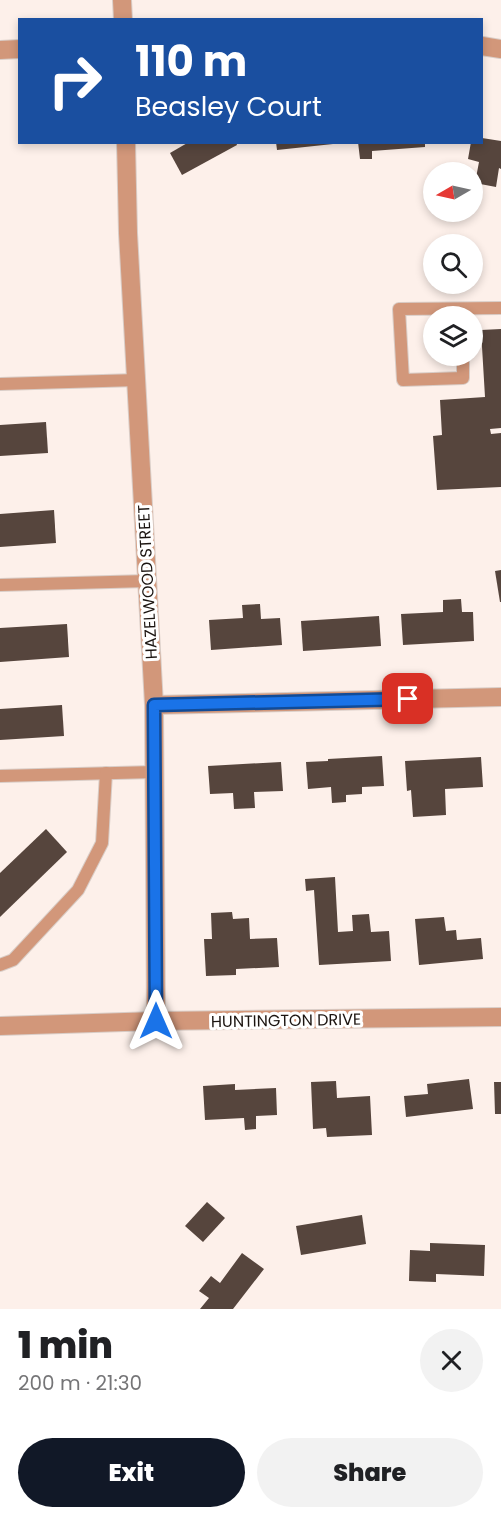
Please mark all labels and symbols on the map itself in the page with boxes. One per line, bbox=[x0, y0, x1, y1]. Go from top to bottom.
north arrow bbox=[423, 162, 483, 222]
street label: HAZELWOOD STREET bbox=[132, 504, 163, 660]
pin bbox=[382, 673, 433, 724]
position arrow bbox=[124, 989, 188, 1053]
street label: HUNTINGTON DRIVE bbox=[211, 1008, 361, 1033]

